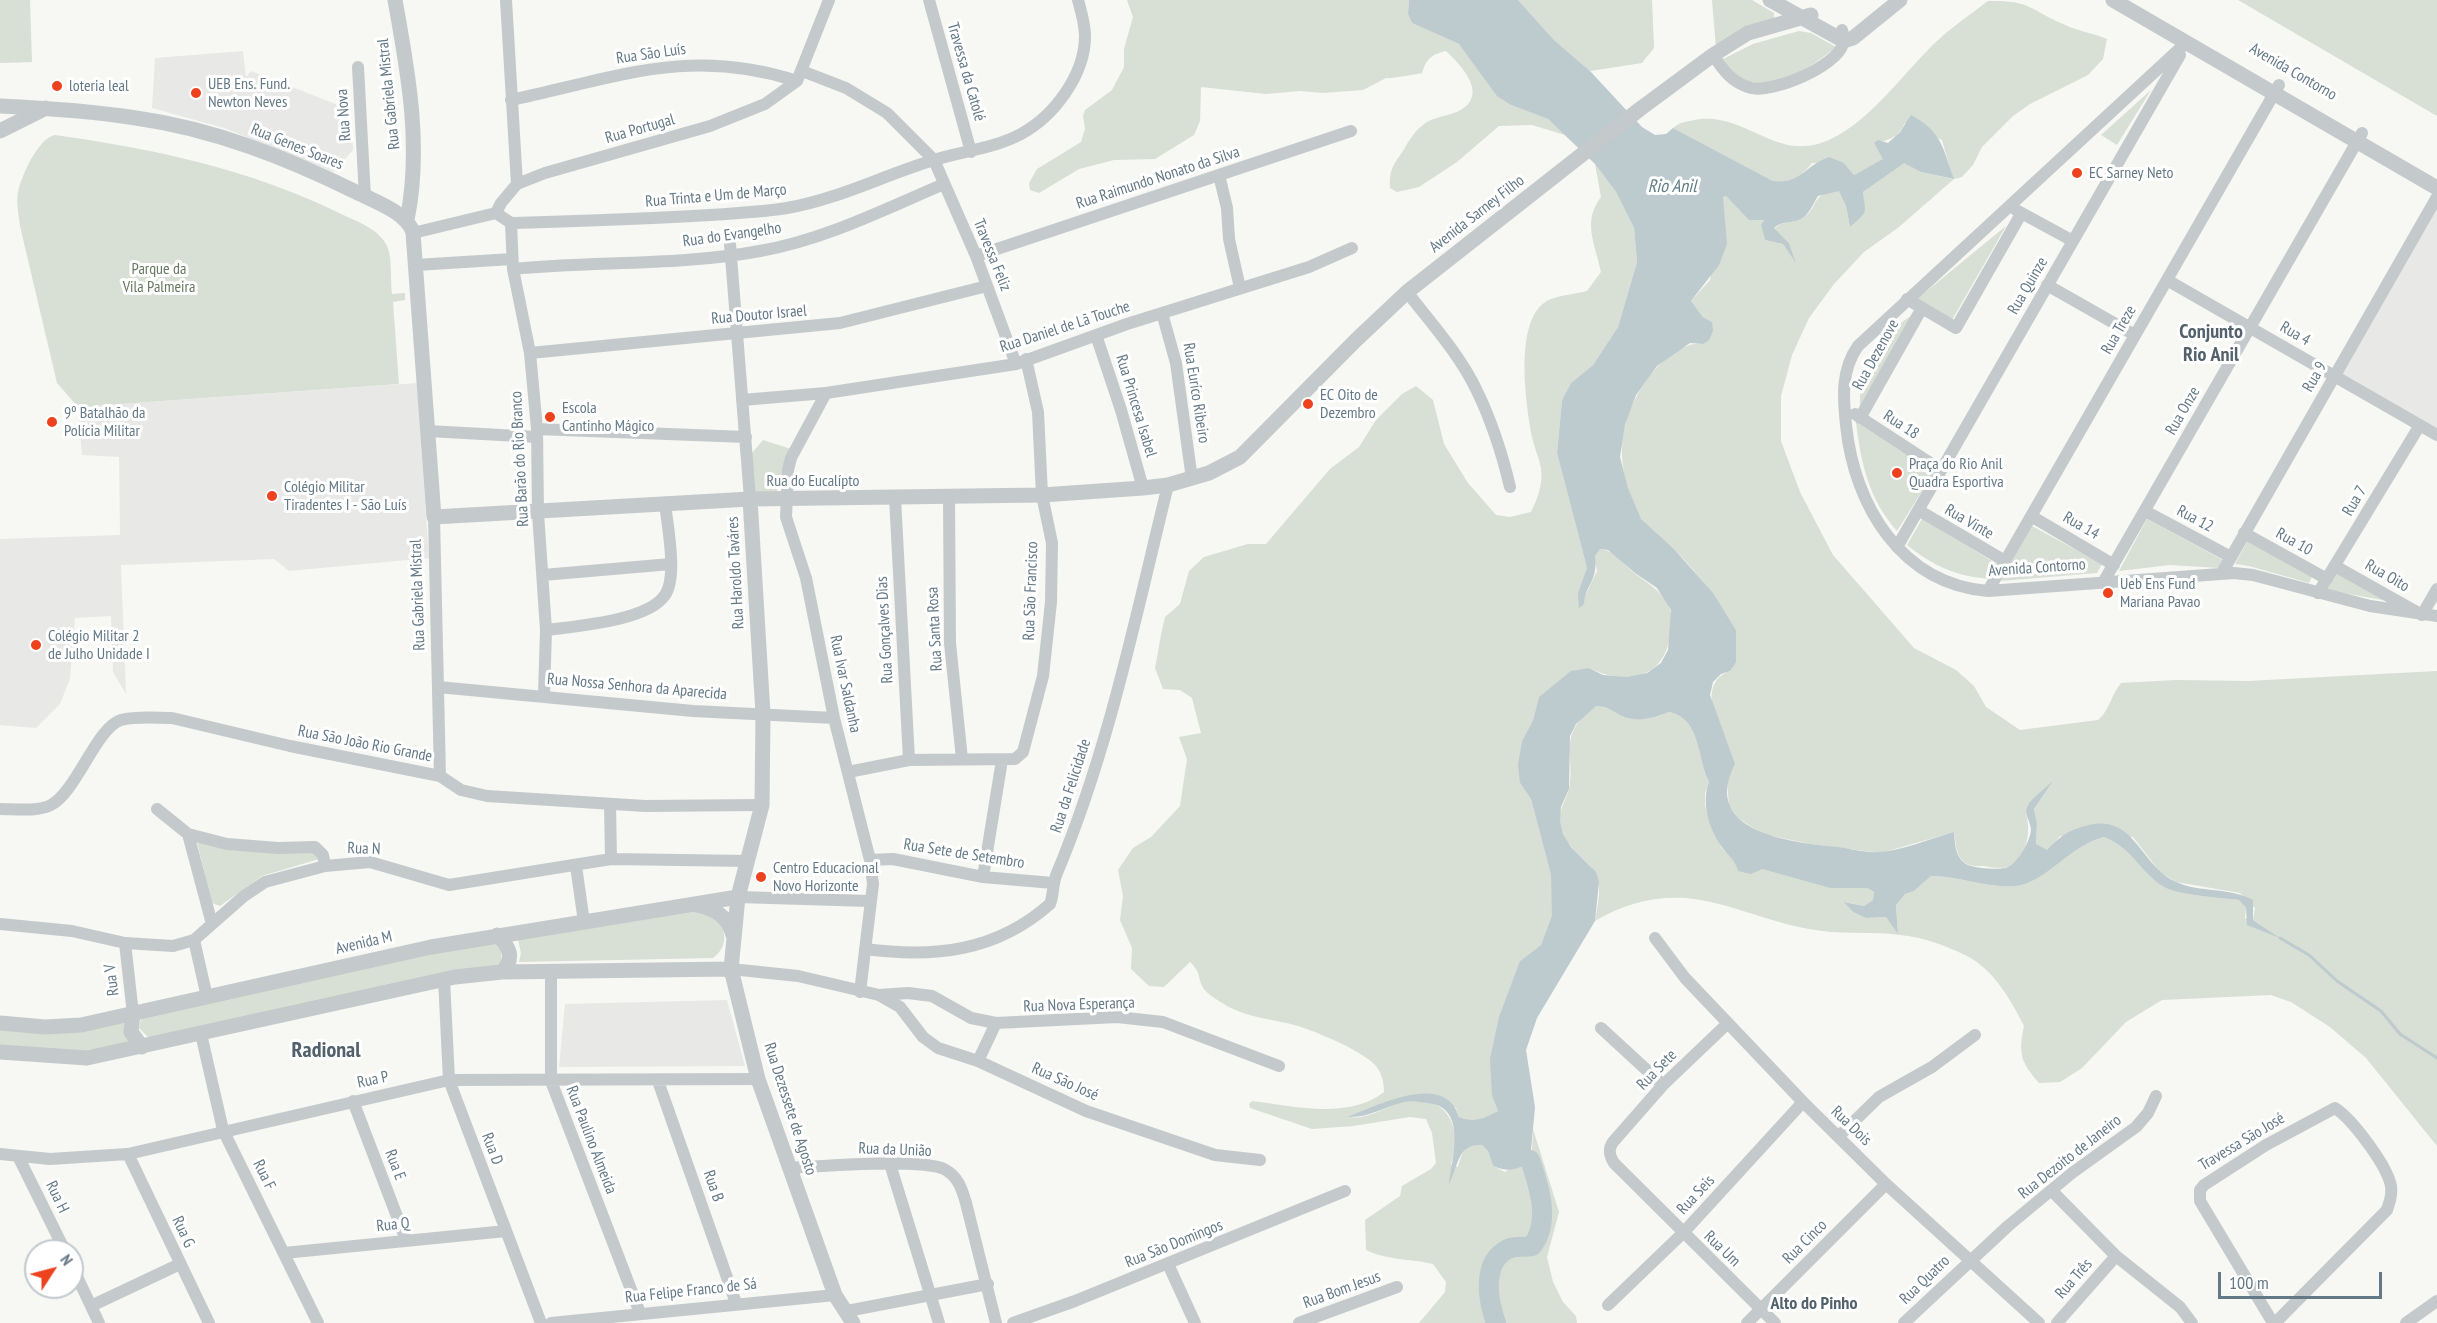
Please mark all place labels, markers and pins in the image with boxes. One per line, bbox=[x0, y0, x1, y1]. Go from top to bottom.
place label: UEB Ens. Fund. Newton Neves bbox=[208, 74, 290, 112]
place label: loteria leal bbox=[69, 76, 129, 96]
marker: loteria leal bbox=[50, 79, 64, 93]
marker: UEB Ens. Fund. Newton Neves bbox=[189, 86, 203, 100]
place label: EC Sarney Neto bbox=[2089, 163, 2173, 183]
marker: EC Sarney Neto bbox=[2070, 166, 2084, 180]
place label: EC Oito de Dezembro bbox=[1320, 385, 1378, 423]
marker: EC Oito de Dezembro bbox=[1301, 397, 1315, 411]
place label: Escola Cantinho Mágico bbox=[562, 398, 654, 436]
place label: 9º Batalhão da Polícia Militar bbox=[64, 403, 145, 441]
marker: Escola Cantinho Mágico bbox=[543, 410, 557, 424]
marker: 9º Batalhão da Polícia Militar bbox=[45, 415, 59, 429]
place label: Praça do Rio Anil Quadra Esportiva bbox=[1909, 454, 2004, 492]
marker: Praça do Rio Anil Quadra Esportiva bbox=[1890, 466, 1904, 480]
place label: Colégio Militar Tiradentes I - São Luís bbox=[284, 477, 407, 515]
marker: Colégio Militar Tiradentes I - São Luís bbox=[265, 489, 279, 503]
place label: Ueb Ens Fund Mariana Pavao bbox=[2120, 574, 2200, 612]
marker: Ueb Ens Fund Mariana Pavao bbox=[2101, 586, 2115, 600]
place label: Colégio Militar 2 de Julho Unidade I bbox=[48, 626, 150, 664]
marker: Colégio Militar 2 de Julho Unidade I bbox=[29, 638, 43, 652]
place label: Centro Educacional Novo Horizonte bbox=[773, 858, 879, 896]
marker: Centro Educacional Novo Horizonte bbox=[754, 870, 768, 884]

